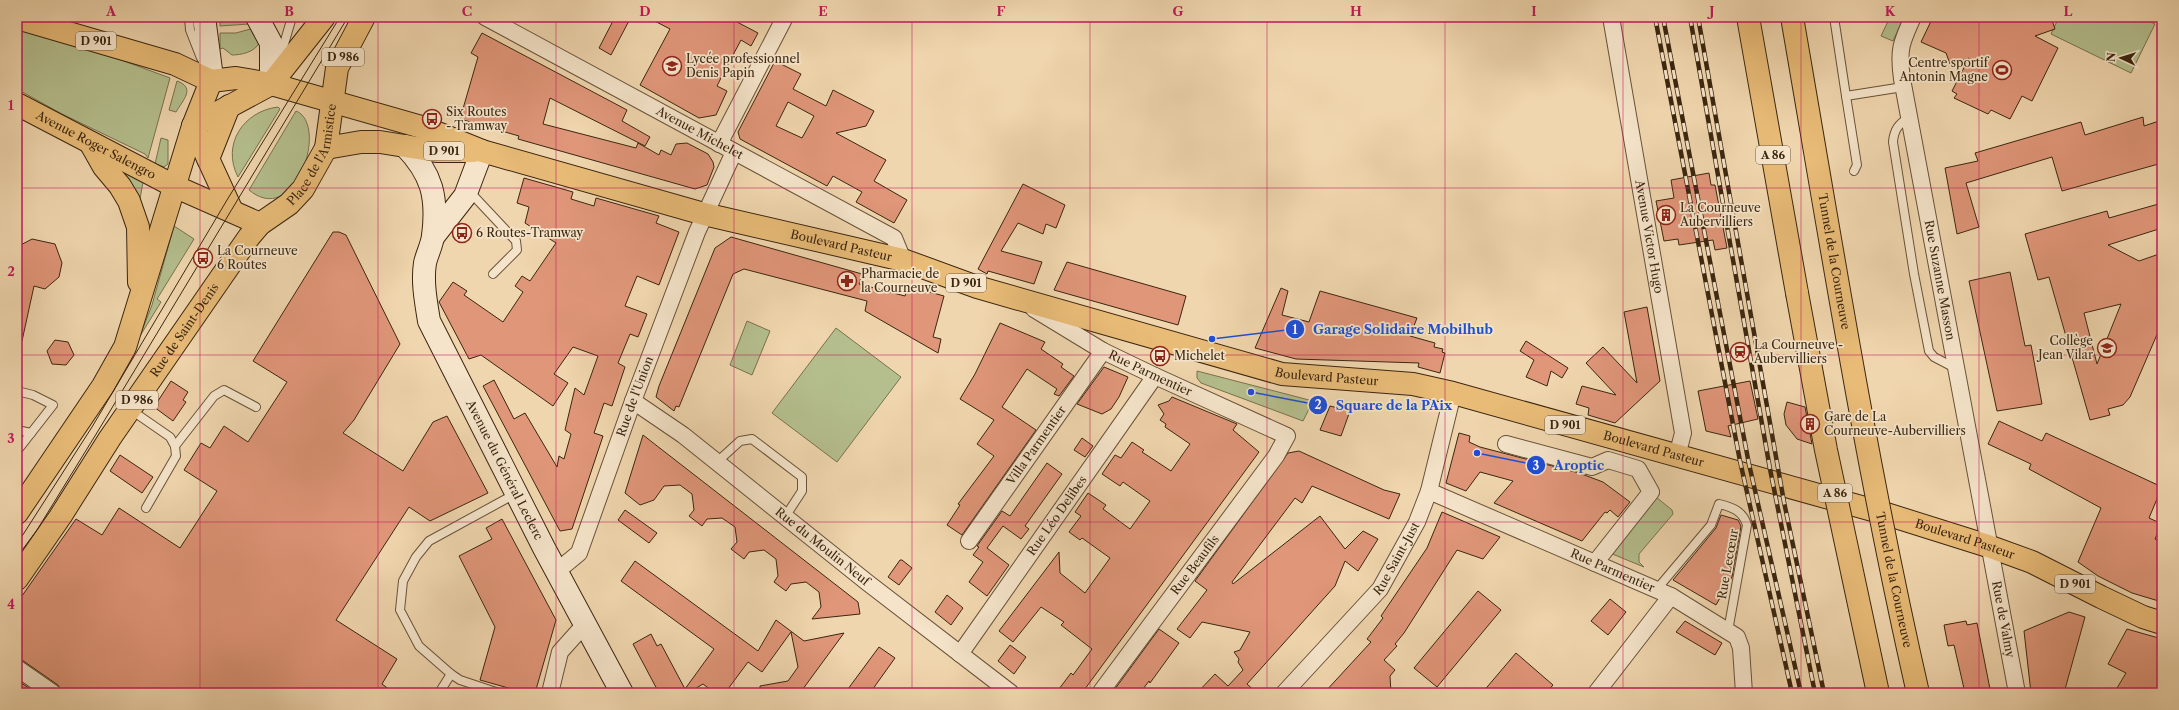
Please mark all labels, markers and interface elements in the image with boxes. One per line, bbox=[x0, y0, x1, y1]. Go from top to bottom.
text: A bbox=[105, 3, 117, 19]
text: B bbox=[284, 3, 294, 19]
text: C bbox=[462, 3, 472, 19]
text: D bbox=[639, 3, 651, 19]
text: E bbox=[818, 3, 828, 19]
text: F bbox=[997, 3, 1006, 19]
text: G bbox=[1172, 3, 1184, 19]
text: H bbox=[1350, 3, 1362, 19]
text: I bbox=[1531, 3, 1537, 19]
text: J bbox=[1707, 3, 1715, 19]
text: K bbox=[1885, 3, 1896, 19]
text: L bbox=[2064, 3, 2073, 19]
road number: D 901 bbox=[76, 32, 116, 50]
north arrow bbox=[2101, 38, 2141, 78]
road number: D 986 bbox=[322, 48, 364, 66]
place label: Lycée professionnel Denis Papin bbox=[686, 51, 800, 80]
text: N bbox=[2104, 52, 2118, 63]
school or university icon: Lycée professionnel Denis Papin bbox=[661, 55, 683, 77]
place label: Centre sportif Antonin Magne bbox=[1898, 55, 1990, 84]
sports icon: Centre sportif Antonin Magne bbox=[1991, 59, 2013, 81]
text: 1 bbox=[8, 97, 14, 113]
street label: Place de l'Armistice bbox=[284, 102, 339, 208]
street label: Avenue Michelet bbox=[653, 102, 747, 163]
place label: Six Routes - Tramway bbox=[446, 104, 507, 133]
street label: Avenue Roger Salengro bbox=[33, 107, 159, 182]
bus stop icon: Six Routes - Tramway bbox=[421, 108, 443, 130]
road number: D 901 bbox=[424, 142, 464, 160]
road number: A 86 bbox=[1756, 146, 1790, 164]
street label: Avenue Victor Hugo bbox=[1632, 178, 1667, 295]
street label: Tunnel de la Courneuve bbox=[1815, 192, 1854, 331]
place label: La Courneuve Aubervilliers bbox=[1679, 200, 1761, 229]
building icon: La Courneuve Aubervilliers bbox=[1655, 204, 1677, 226]
street label: Rue Suzanne Masson bbox=[1922, 219, 1959, 342]
bus stop icon: 6 Routes-Tramway bbox=[451, 222, 473, 244]
place label: 6 Routes-Tramway bbox=[476, 225, 583, 240]
street label: Boulevard Pasteur bbox=[789, 226, 894, 264]
place label: La Courneuve 6 Routes bbox=[217, 243, 298, 272]
bus stop icon: La Courneuve 6 Routes bbox=[192, 247, 214, 269]
text: 2 bbox=[7, 263, 15, 279]
place label: Pharmacie de la Courneuve bbox=[861, 266, 940, 295]
pharmacy icon: Pharmacie de la Courneuve bbox=[836, 270, 858, 292]
road number: D 901 bbox=[946, 274, 986, 292]
street label: Rue de Saint-Denis bbox=[147, 280, 222, 380]
callout: Garage Solidaire Mobilhub bbox=[1285, 317, 1501, 342]
text: Garage Solidaire Mobilhub bbox=[1313, 321, 1493, 337]
text: 1 bbox=[1292, 322, 1298, 337]
place label: Collège Jean Vilar bbox=[2036, 333, 2093, 362]
place label: La Courneuve - Aubervilliers bbox=[1753, 337, 1843, 366]
school or university icon: Collège Jean Vilar bbox=[2096, 337, 2118, 359]
station icon: La Courneuve - Aubervilliers bbox=[1729, 341, 1751, 363]
bus stop icon: Michelet bbox=[1149, 345, 1171, 367]
street label: Rue Parmentier bbox=[1106, 347, 1194, 399]
place label: Michelet bbox=[1174, 348, 1226, 363]
street label: Rue de l'Union bbox=[613, 354, 656, 439]
street label: Boulevard Pasteur bbox=[1273, 364, 1379, 388]
road number: D 986 bbox=[116, 391, 158, 409]
callout: Square de la PAix bbox=[1308, 393, 1461, 418]
street label: Avenue du Général Leclerc bbox=[463, 396, 547, 542]
text: 2 bbox=[1314, 397, 1322, 412]
text: Square de la PAix bbox=[1336, 397, 1453, 413]
street label: Villa Parmentier bbox=[1002, 403, 1069, 488]
place label: Gare de La Courneuve-Aubervilliers bbox=[1824, 409, 1966, 438]
building icon: Gare de La Courneuve-Aubervilliers bbox=[1799, 413, 1821, 435]
road number: D 901 bbox=[1545, 416, 1585, 434]
street label: Boulevard Pasteur bbox=[1602, 427, 1706, 470]
text: 3 bbox=[7, 430, 15, 446]
callout: Aroptic bbox=[1526, 453, 1612, 478]
text: Aroptic bbox=[1553, 457, 1604, 473]
text: 3 bbox=[1533, 458, 1540, 473]
street label: Rue Léo Delibes bbox=[1023, 472, 1090, 558]
road number: A 86 bbox=[1818, 484, 1852, 502]
street label: Rue du Moulin Neuf bbox=[772, 504, 874, 590]
street label: Tunnel de la Courneuve bbox=[1873, 511, 1916, 649]
street label: Boulevard Pasteur bbox=[1913, 516, 2017, 562]
street label: Rue Saint-Just bbox=[1370, 519, 1423, 598]
street label: Rue Lecœur bbox=[1714, 528, 1741, 600]
street label: Rue Beaufils bbox=[1167, 532, 1222, 598]
street label: Rue Parmentier bbox=[1568, 545, 1657, 595]
road number: D 901 bbox=[2055, 575, 2095, 593]
street label: Rue de Valmy bbox=[1989, 579, 2018, 659]
text: 4 bbox=[7, 596, 15, 612]

